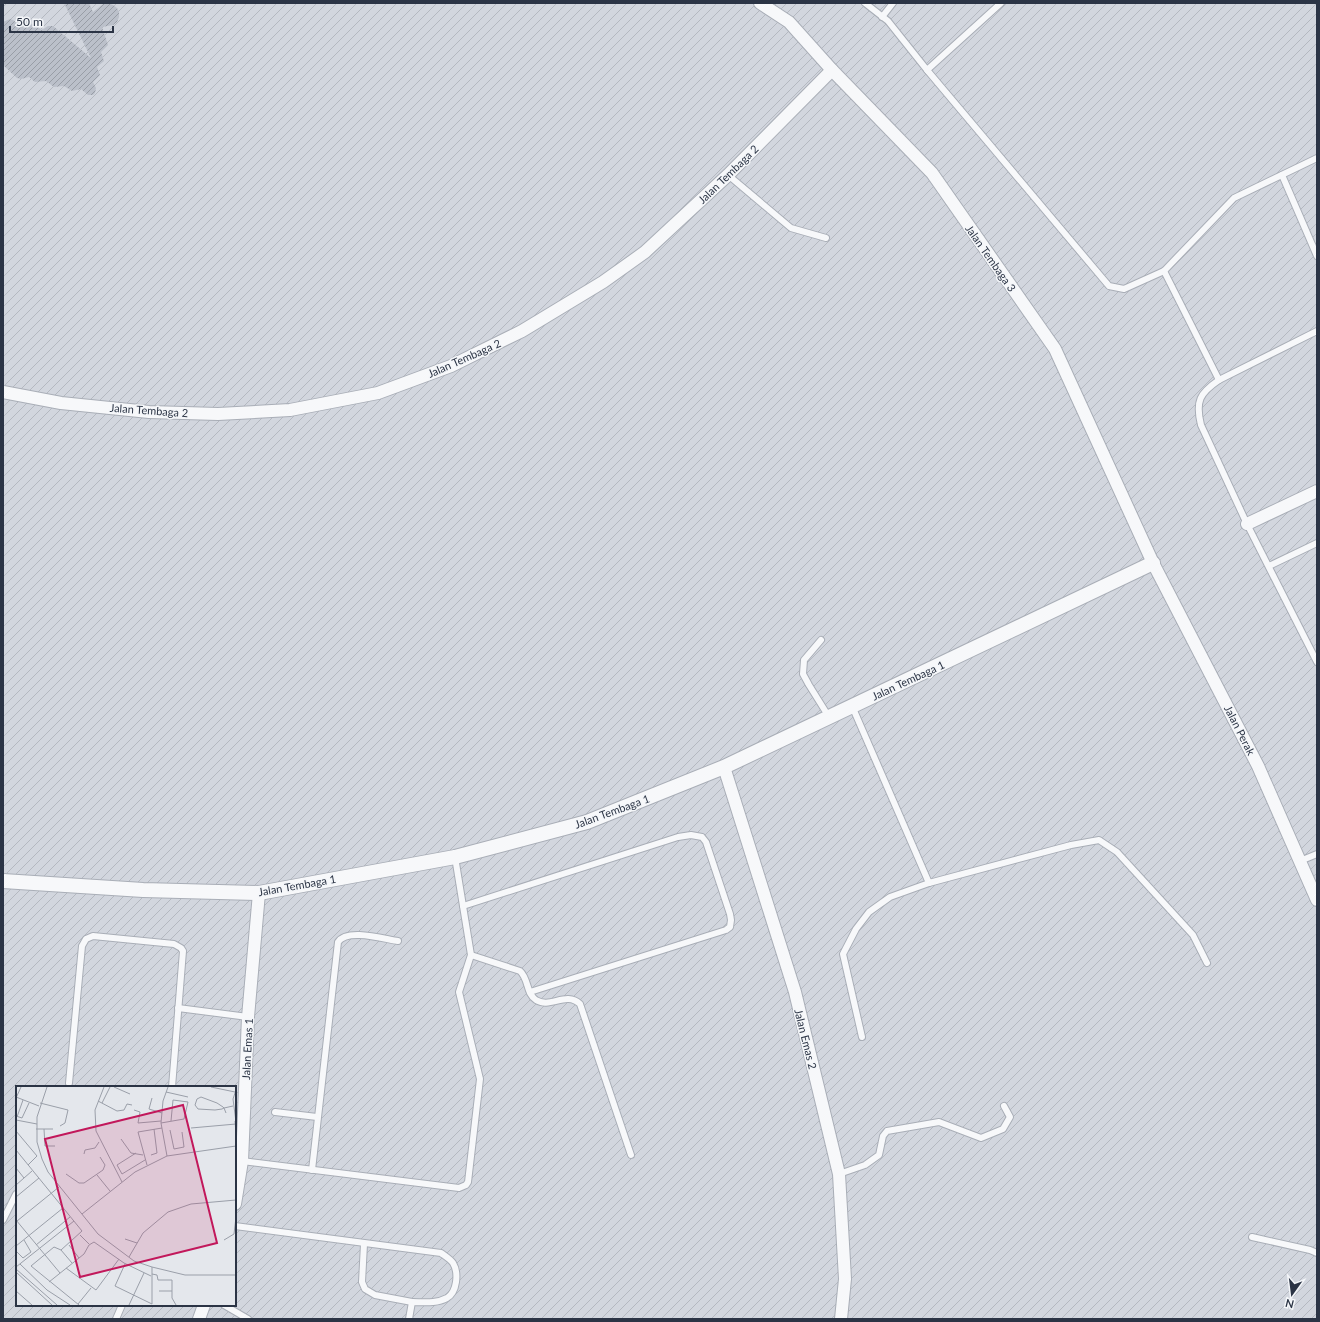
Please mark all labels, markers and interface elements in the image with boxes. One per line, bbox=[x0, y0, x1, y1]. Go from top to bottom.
scale bar bbox=[10, 8, 113, 34]
text: 50 m bbox=[16, 14, 43, 29]
street label: Jalan Tembaga 2 bbox=[695, 142, 761, 206]
street label: Jalan Tembaga 3 bbox=[963, 222, 1019, 294]
street label: Jalan Tembaga 2 bbox=[425, 336, 503, 380]
street label: Jalan Tembaga 2 bbox=[109, 401, 189, 419]
street label: Jalan Tembaga 1 bbox=[870, 657, 946, 703]
street label: Jalan Perak bbox=[1222, 703, 1258, 757]
street label: Jalan Tembaga 1 bbox=[573, 791, 651, 831]
street label: Jalan Tembaga 1 bbox=[257, 872, 337, 898]
street label: Jalan Emas 2 bbox=[792, 1008, 820, 1070]
street label: Jalan Emas 1 bbox=[239, 1018, 255, 1080]
inset map bbox=[16, 1086, 236, 1306]
north arrow bbox=[1272, 1274, 1312, 1314]
text: N bbox=[1284, 1297, 1295, 1312]

